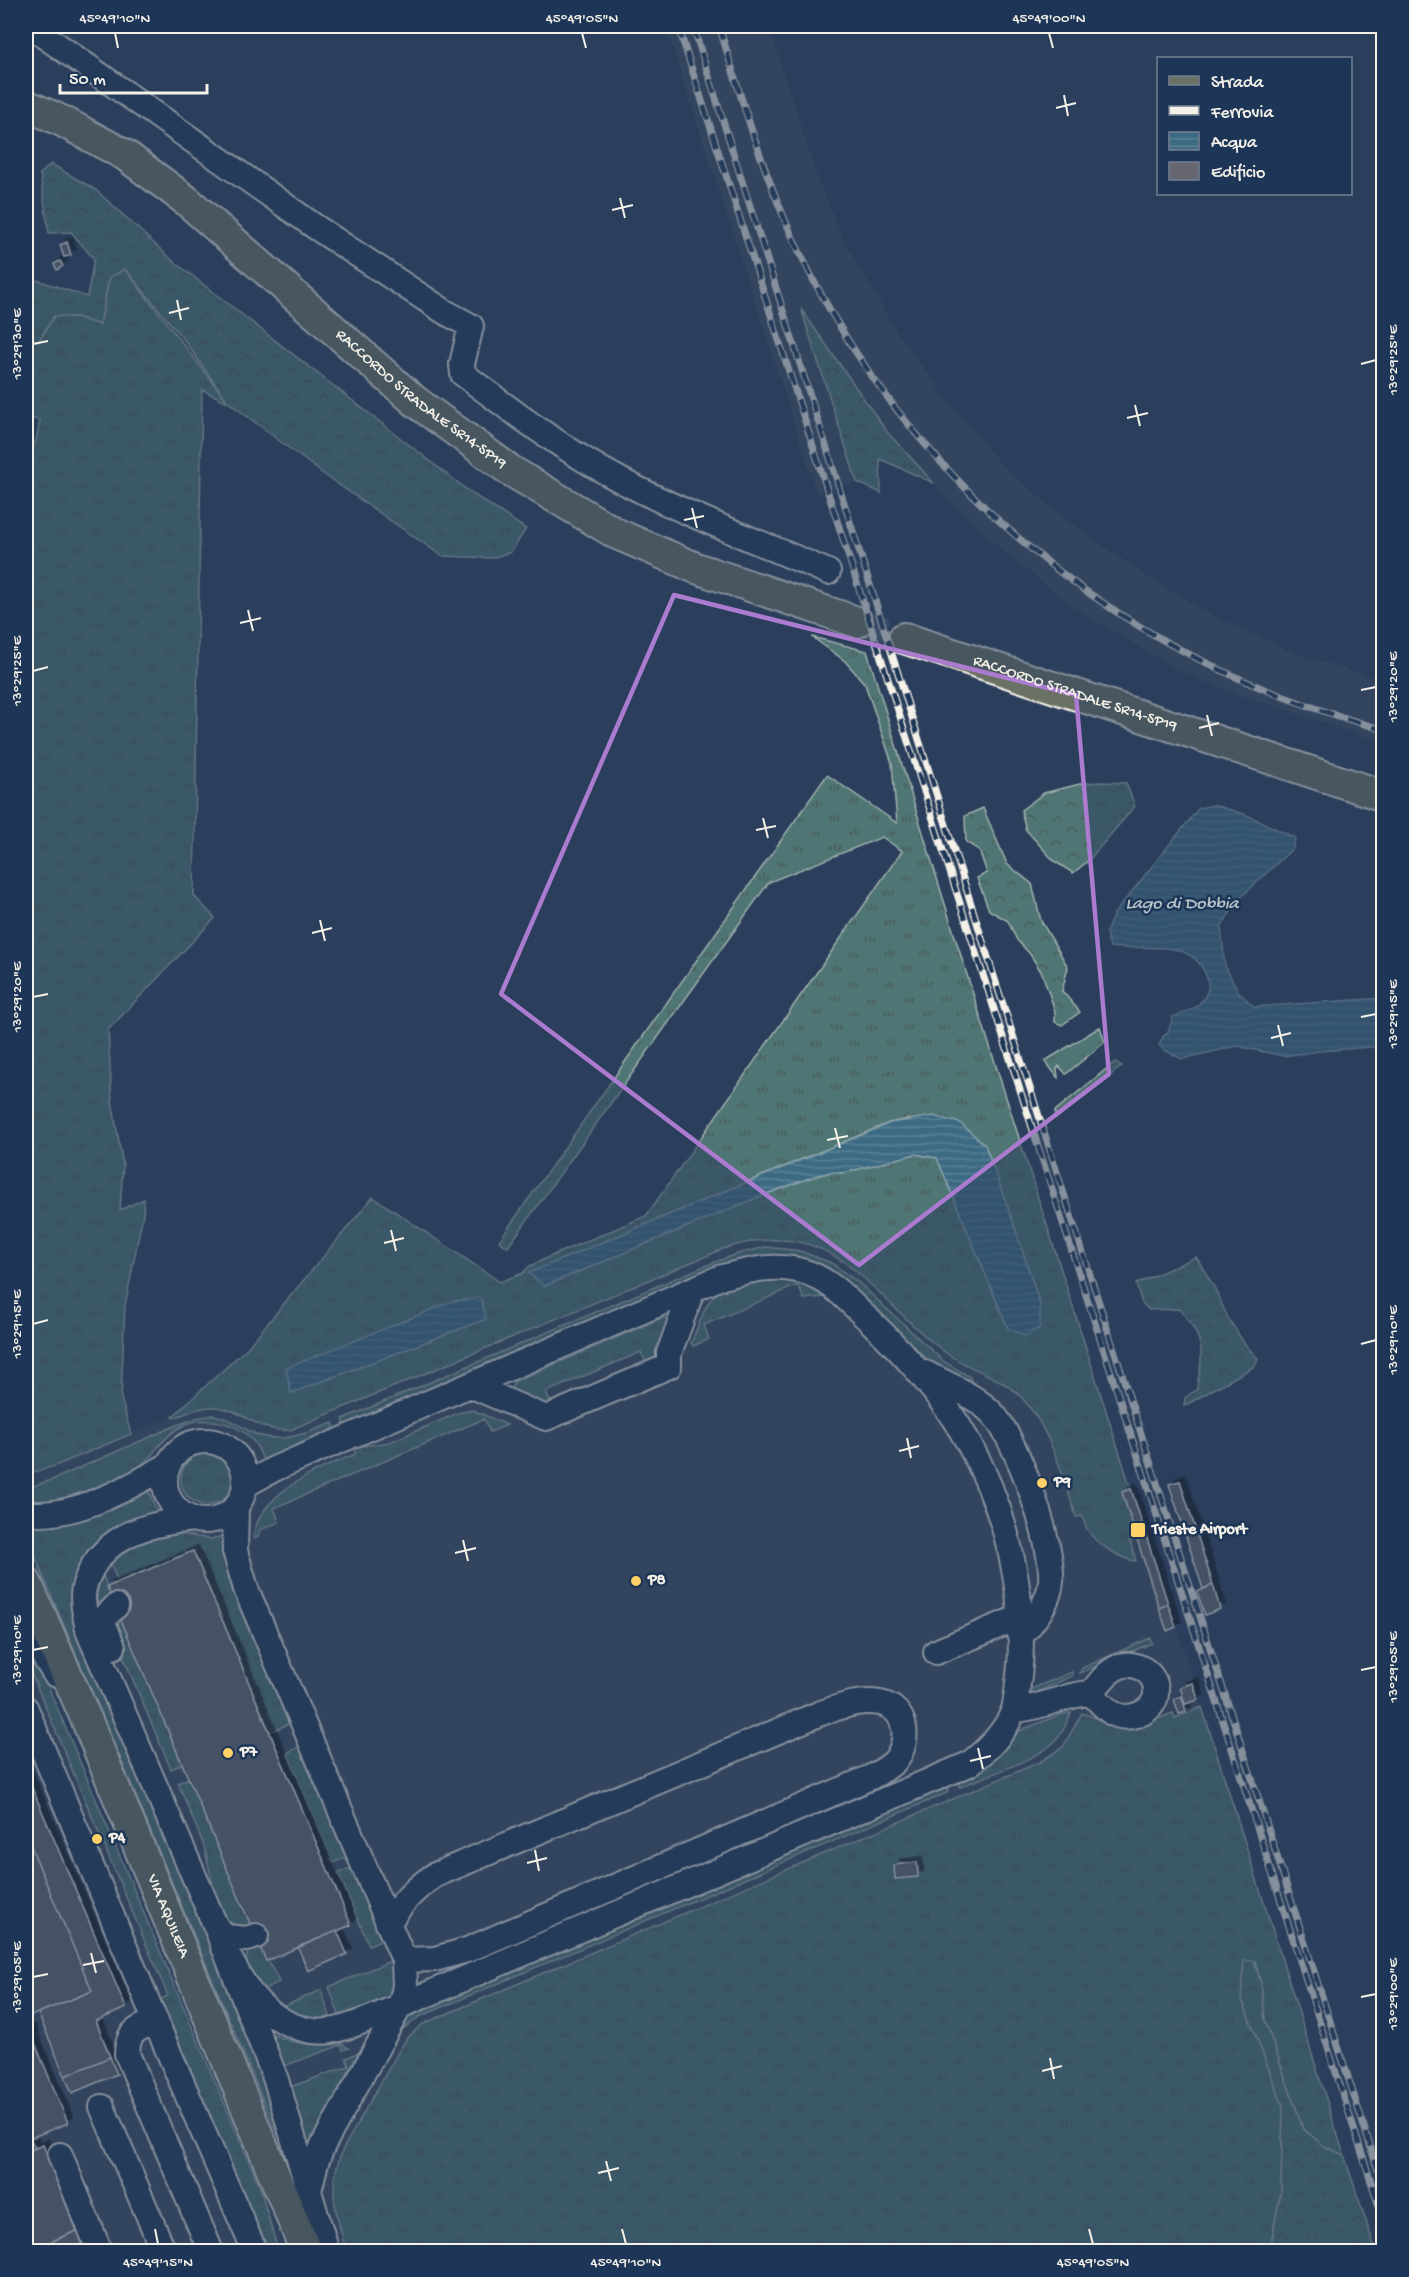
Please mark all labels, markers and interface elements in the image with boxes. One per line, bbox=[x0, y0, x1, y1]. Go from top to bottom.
text: 45°49'10"N bbox=[80, 10, 151, 28]
text: 45°49'05"N bbox=[546, 10, 618, 28]
text: 45°49'00"N bbox=[1012, 10, 1086, 28]
scale bar bbox=[60, 57, 207, 95]
legend bbox=[1157, 57, 1352, 195]
text: 50 m bbox=[69, 70, 106, 91]
text: Strada bbox=[1211, 73, 1265, 94]
text: Ferrovia bbox=[1210, 103, 1274, 124]
text: Acqua bbox=[1211, 133, 1258, 154]
text: Edificio bbox=[1211, 163, 1265, 184]
text: 13°29'30"E bbox=[9, 308, 27, 381]
text: 13°29'25"E bbox=[1385, 324, 1403, 396]
street label: RACCORDO STRADALE SR14-SP19 bbox=[331, 326, 510, 474]
text: 13°29'25"E bbox=[9, 635, 27, 707]
text: 13°29'20"E bbox=[1385, 651, 1403, 723]
street label: RACCORDO STRADALE SR14-SP19 bbox=[971, 652, 1179, 737]
water label: Lago di Dobbia bbox=[1125, 894, 1240, 915]
text: 13°29'20"E bbox=[9, 961, 27, 1033]
text: 13°29'15"E bbox=[1385, 979, 1403, 1049]
text: 13°29'15"E bbox=[9, 1289, 27, 1359]
text: 13°29'10"E bbox=[1385, 1305, 1403, 1376]
place label: P9 bbox=[1053, 1474, 1071, 1493]
marker: P9 bbox=[1035, 1476, 1049, 1490]
marker: Trieste Airport bbox=[1129, 1521, 1147, 1539]
place label: Trieste Airport bbox=[1150, 1521, 1248, 1540]
place label: P8 bbox=[647, 1572, 666, 1591]
marker: P8 bbox=[629, 1574, 643, 1588]
text: 13°29'10"E bbox=[9, 1615, 27, 1686]
text: 13°29'05"E bbox=[1385, 1631, 1403, 1704]
place label: P7 bbox=[239, 1744, 258, 1763]
marker: P7 bbox=[221, 1746, 235, 1760]
place label: P4 bbox=[108, 1830, 126, 1849]
marker: P4 bbox=[90, 1832, 104, 1846]
street label: VIA AQUILEIA bbox=[142, 1871, 194, 1962]
text: 13°29'05"E bbox=[9, 1941, 27, 2014]
text: 13°29'00"E bbox=[1385, 1957, 1403, 2031]
text: 45°49'15"N bbox=[123, 2254, 193, 2272]
text: 45°49'10"N bbox=[591, 2254, 662, 2272]
text: 45°49'05"N bbox=[1057, 2254, 1129, 2272]

